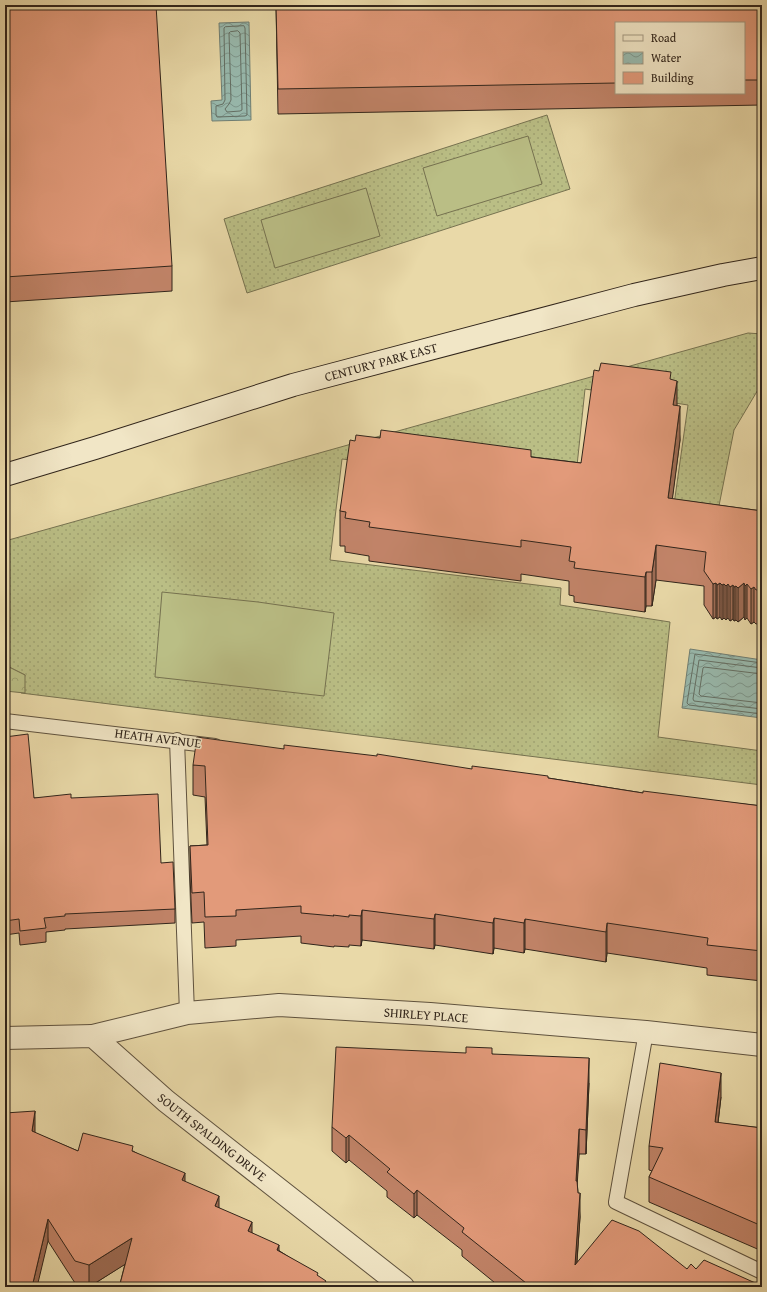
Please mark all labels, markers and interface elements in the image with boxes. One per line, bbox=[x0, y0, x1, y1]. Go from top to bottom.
legend bbox=[615, 22, 745, 94]
text: Road bbox=[651, 29, 677, 46]
text: Water bbox=[651, 49, 681, 66]
text: Building bbox=[651, 69, 694, 86]
street label: CENTURY PARK EAST bbox=[322, 338, 440, 386]
street label: HEATH AVENUE bbox=[114, 723, 203, 753]
street label: SHIRLEY PLACE bbox=[383, 1003, 469, 1027]
street label: SOUTH SPALDING DRIVE bbox=[153, 1088, 271, 1186]

